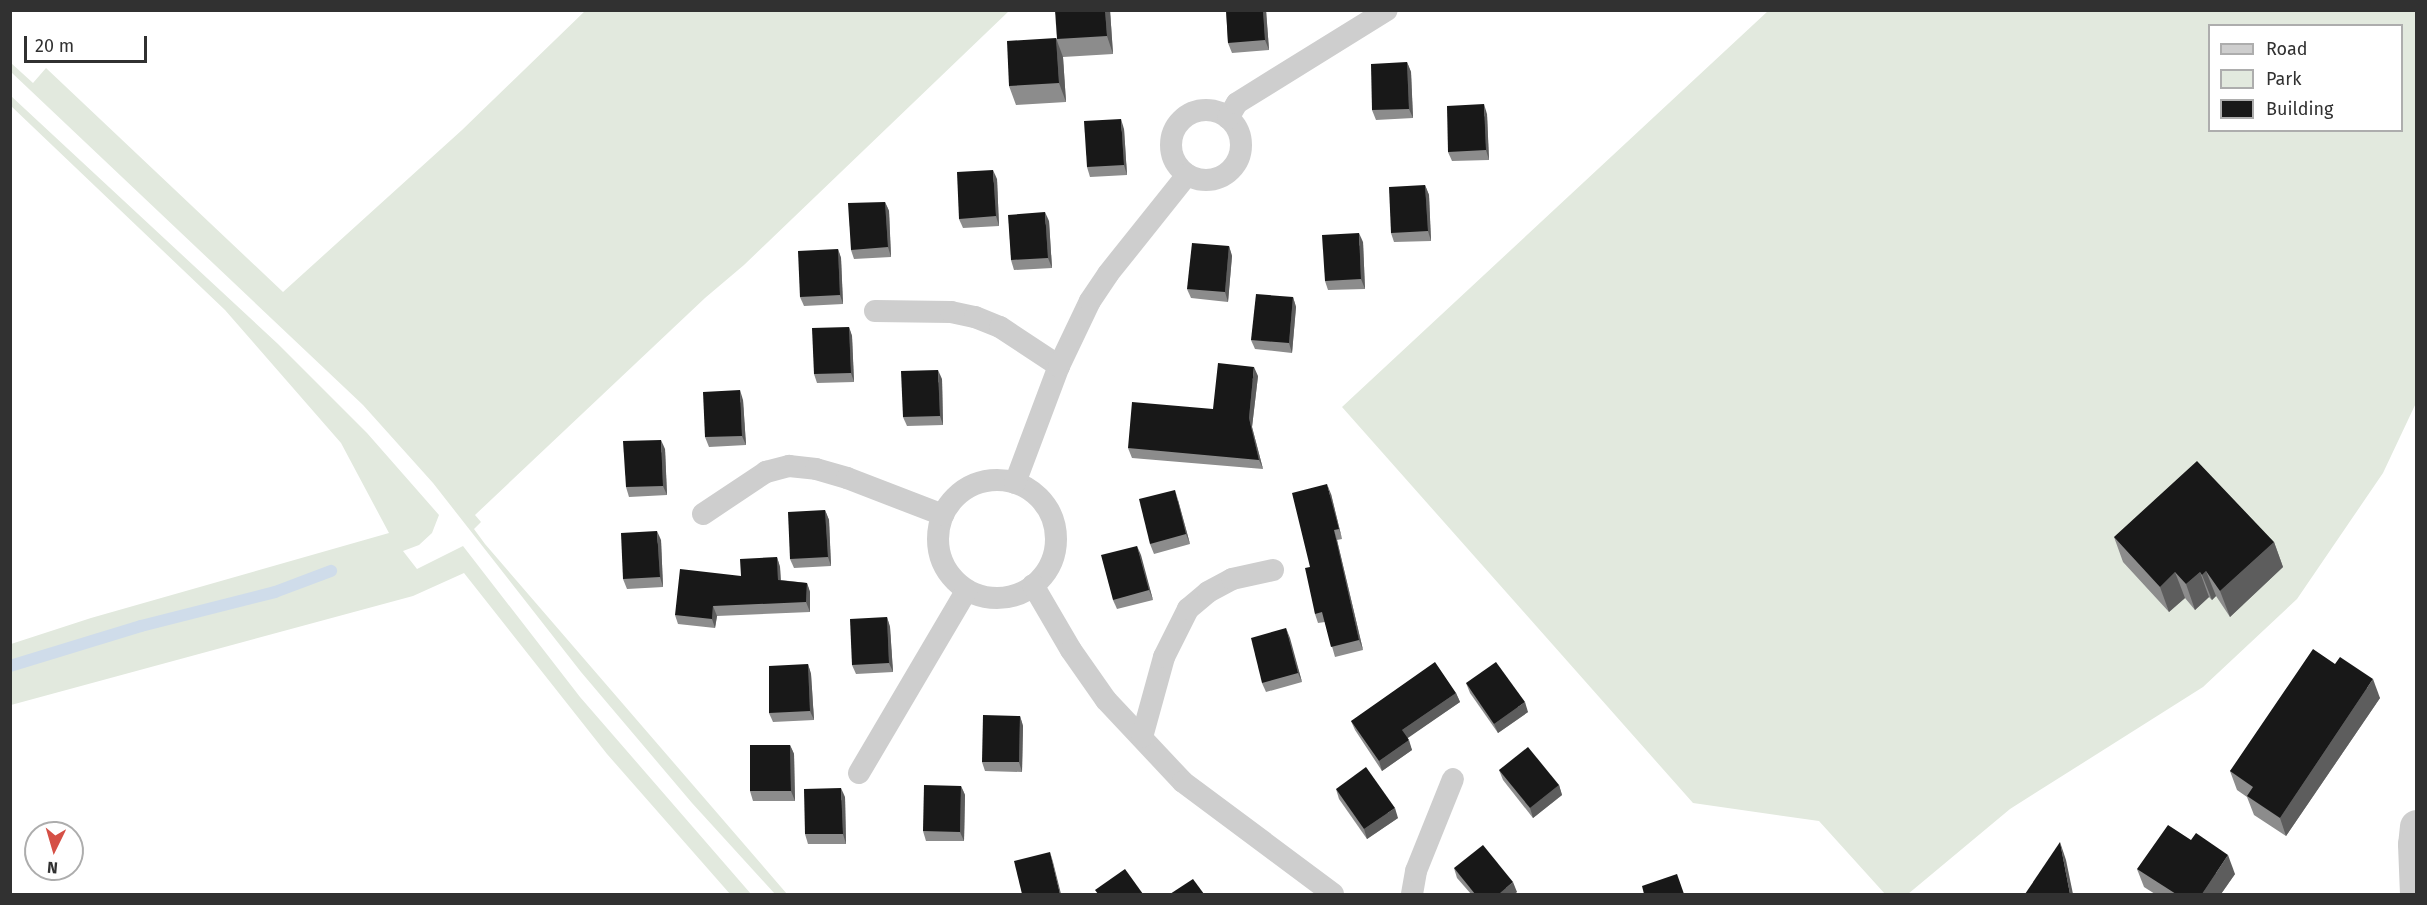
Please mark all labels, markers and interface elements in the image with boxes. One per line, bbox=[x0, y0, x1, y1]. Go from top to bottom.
scale bar bbox=[27, 24, 150, 62]
legend bbox=[2208, 24, 2403, 132]
text: 20 m bbox=[35, 35, 74, 57]
text: Road bbox=[2266, 38, 2308, 60]
text: Park bbox=[2266, 68, 2301, 90]
text: Building bbox=[2266, 98, 2333, 120]
north arrow bbox=[24, 821, 84, 881]
text: N bbox=[46, 858, 59, 877]

